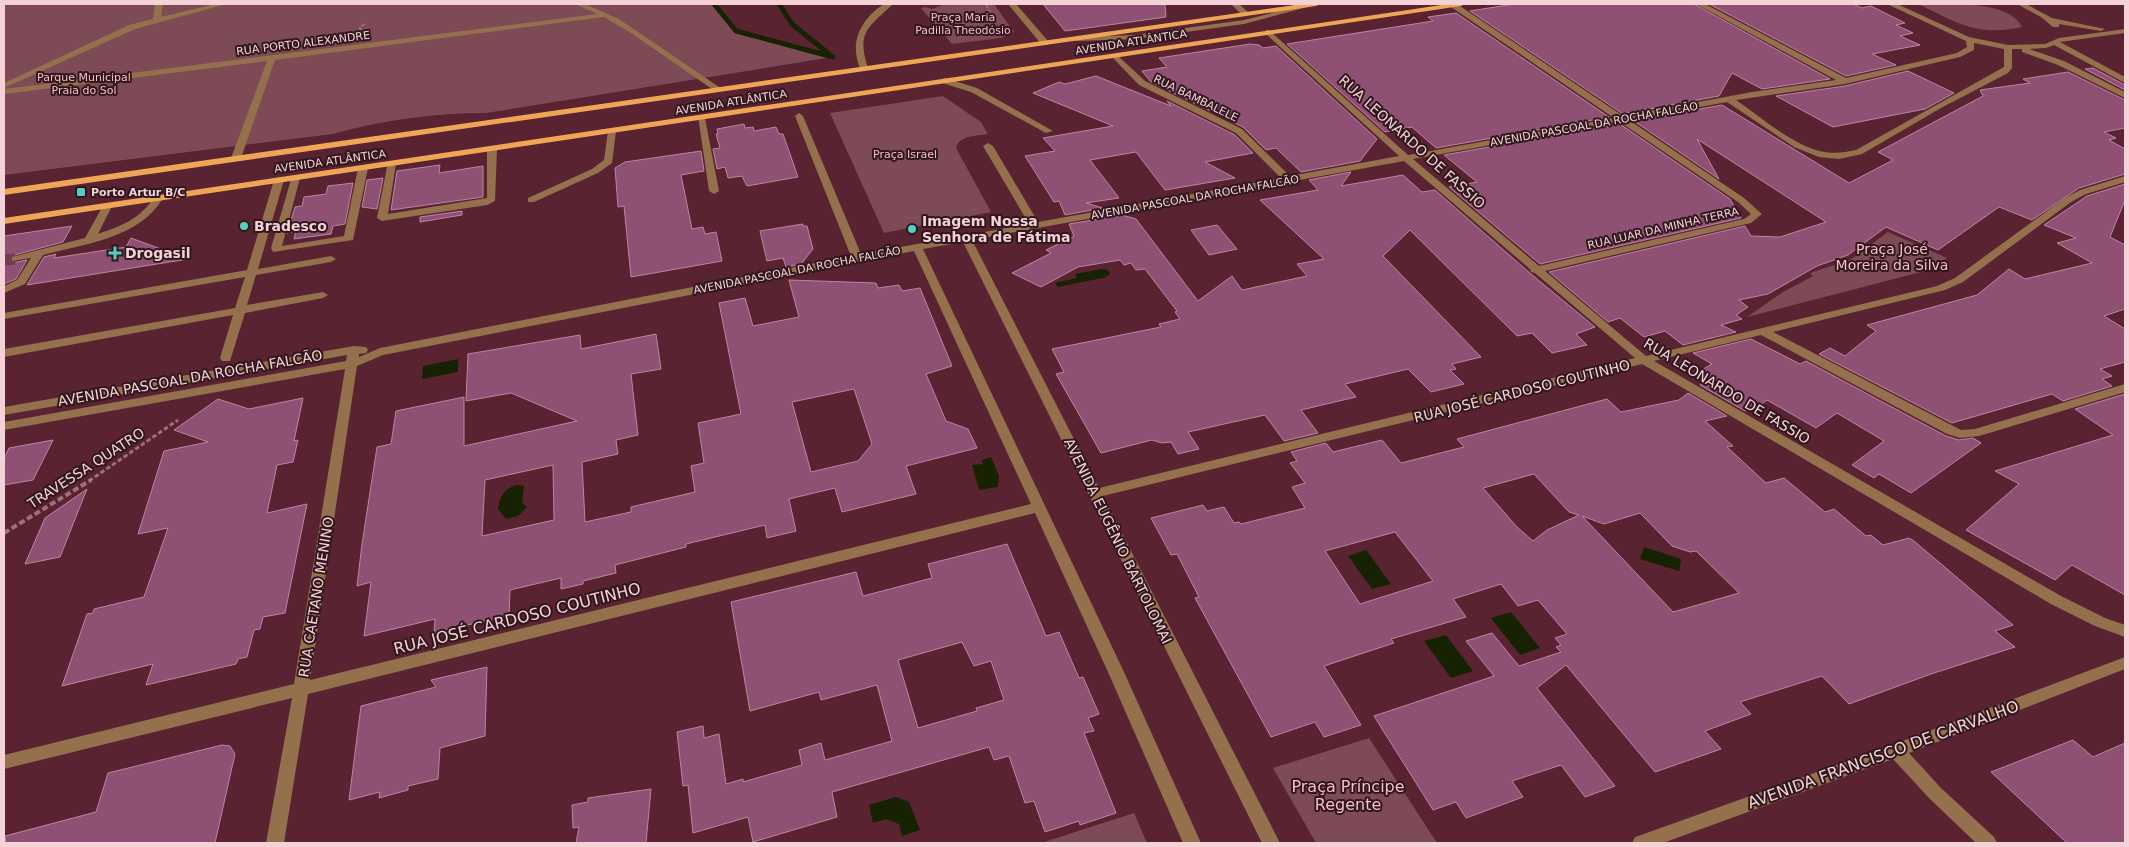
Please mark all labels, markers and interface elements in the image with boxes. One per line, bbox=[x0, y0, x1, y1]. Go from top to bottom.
park label: Praça Maria Padilla Theodósio bbox=[915, 11, 1011, 37]
street label: AVENIDA ATLÂNTICA bbox=[1074, 27, 1188, 58]
street label: RUA PORTO ALEXANDRE bbox=[235, 29, 371, 58]
park label: Parque Municipal Praia do Sol bbox=[37, 71, 131, 97]
street label: RUA BAMBALELE bbox=[1151, 72, 1240, 125]
street label: RUA LEONARDO DE FASSIO bbox=[1336, 72, 1488, 212]
street label: AVENIDA ATLÂNTICA bbox=[674, 87, 788, 118]
street label: AVENIDA PASCOAL DA ROCHA FALCÃO bbox=[1489, 100, 1699, 149]
street label: AVENIDA ATLÂNTICA bbox=[273, 147, 387, 176]
park label: Praça Israel bbox=[873, 148, 937, 161]
street label: AVENIDA PASCOAL DA ROCHA FALCÃO bbox=[1090, 173, 1300, 222]
marker: Porto Artur B/C bbox=[75, 186, 87, 198]
place label: Porto Artur B/C bbox=[91, 186, 185, 199]
street label: RUA LUAR DA MINHA TERRA bbox=[1586, 205, 1740, 252]
place label: Imagem Nossa Senhora de Fátima bbox=[922, 213, 1070, 245]
place label: Bradesco bbox=[254, 218, 327, 234]
marker: Bradesco bbox=[238, 220, 250, 232]
marker: Imagem Nossa Senhora de Fátima bbox=[906, 223, 918, 235]
park label: Praça José Moreira da Silva bbox=[1836, 241, 1948, 273]
street label: AVENIDA PASCOAL DA ROCHA FALCÃO bbox=[692, 244, 902, 297]
place label: Drogasil bbox=[125, 245, 191, 261]
marker: Drogasil bbox=[109, 247, 121, 259]
street label: RUA LEONARDO DE FASSIO bbox=[1641, 335, 1813, 447]
street label: AVENIDA PASCOAL DA ROCHA FALCÃO bbox=[56, 347, 324, 409]
street label: RUA JOSÉ CARDOSO COUTINHO bbox=[1412, 356, 1632, 426]
street label: TRAVESSA QUATRO bbox=[24, 424, 147, 512]
street label: AVENIDA EUGÊNIO BARTOLOMAI bbox=[1061, 435, 1176, 646]
street label: RUA CAETANO MENINO bbox=[295, 516, 337, 678]
street label: RUA JOSÉ CARDOSO COUTINHO bbox=[392, 579, 643, 658]
street label: AVENIDA FRANCISCO DE CARVALHO bbox=[1745, 696, 2022, 813]
park label: Praça Príncipe Regente bbox=[1291, 777, 1405, 814]

